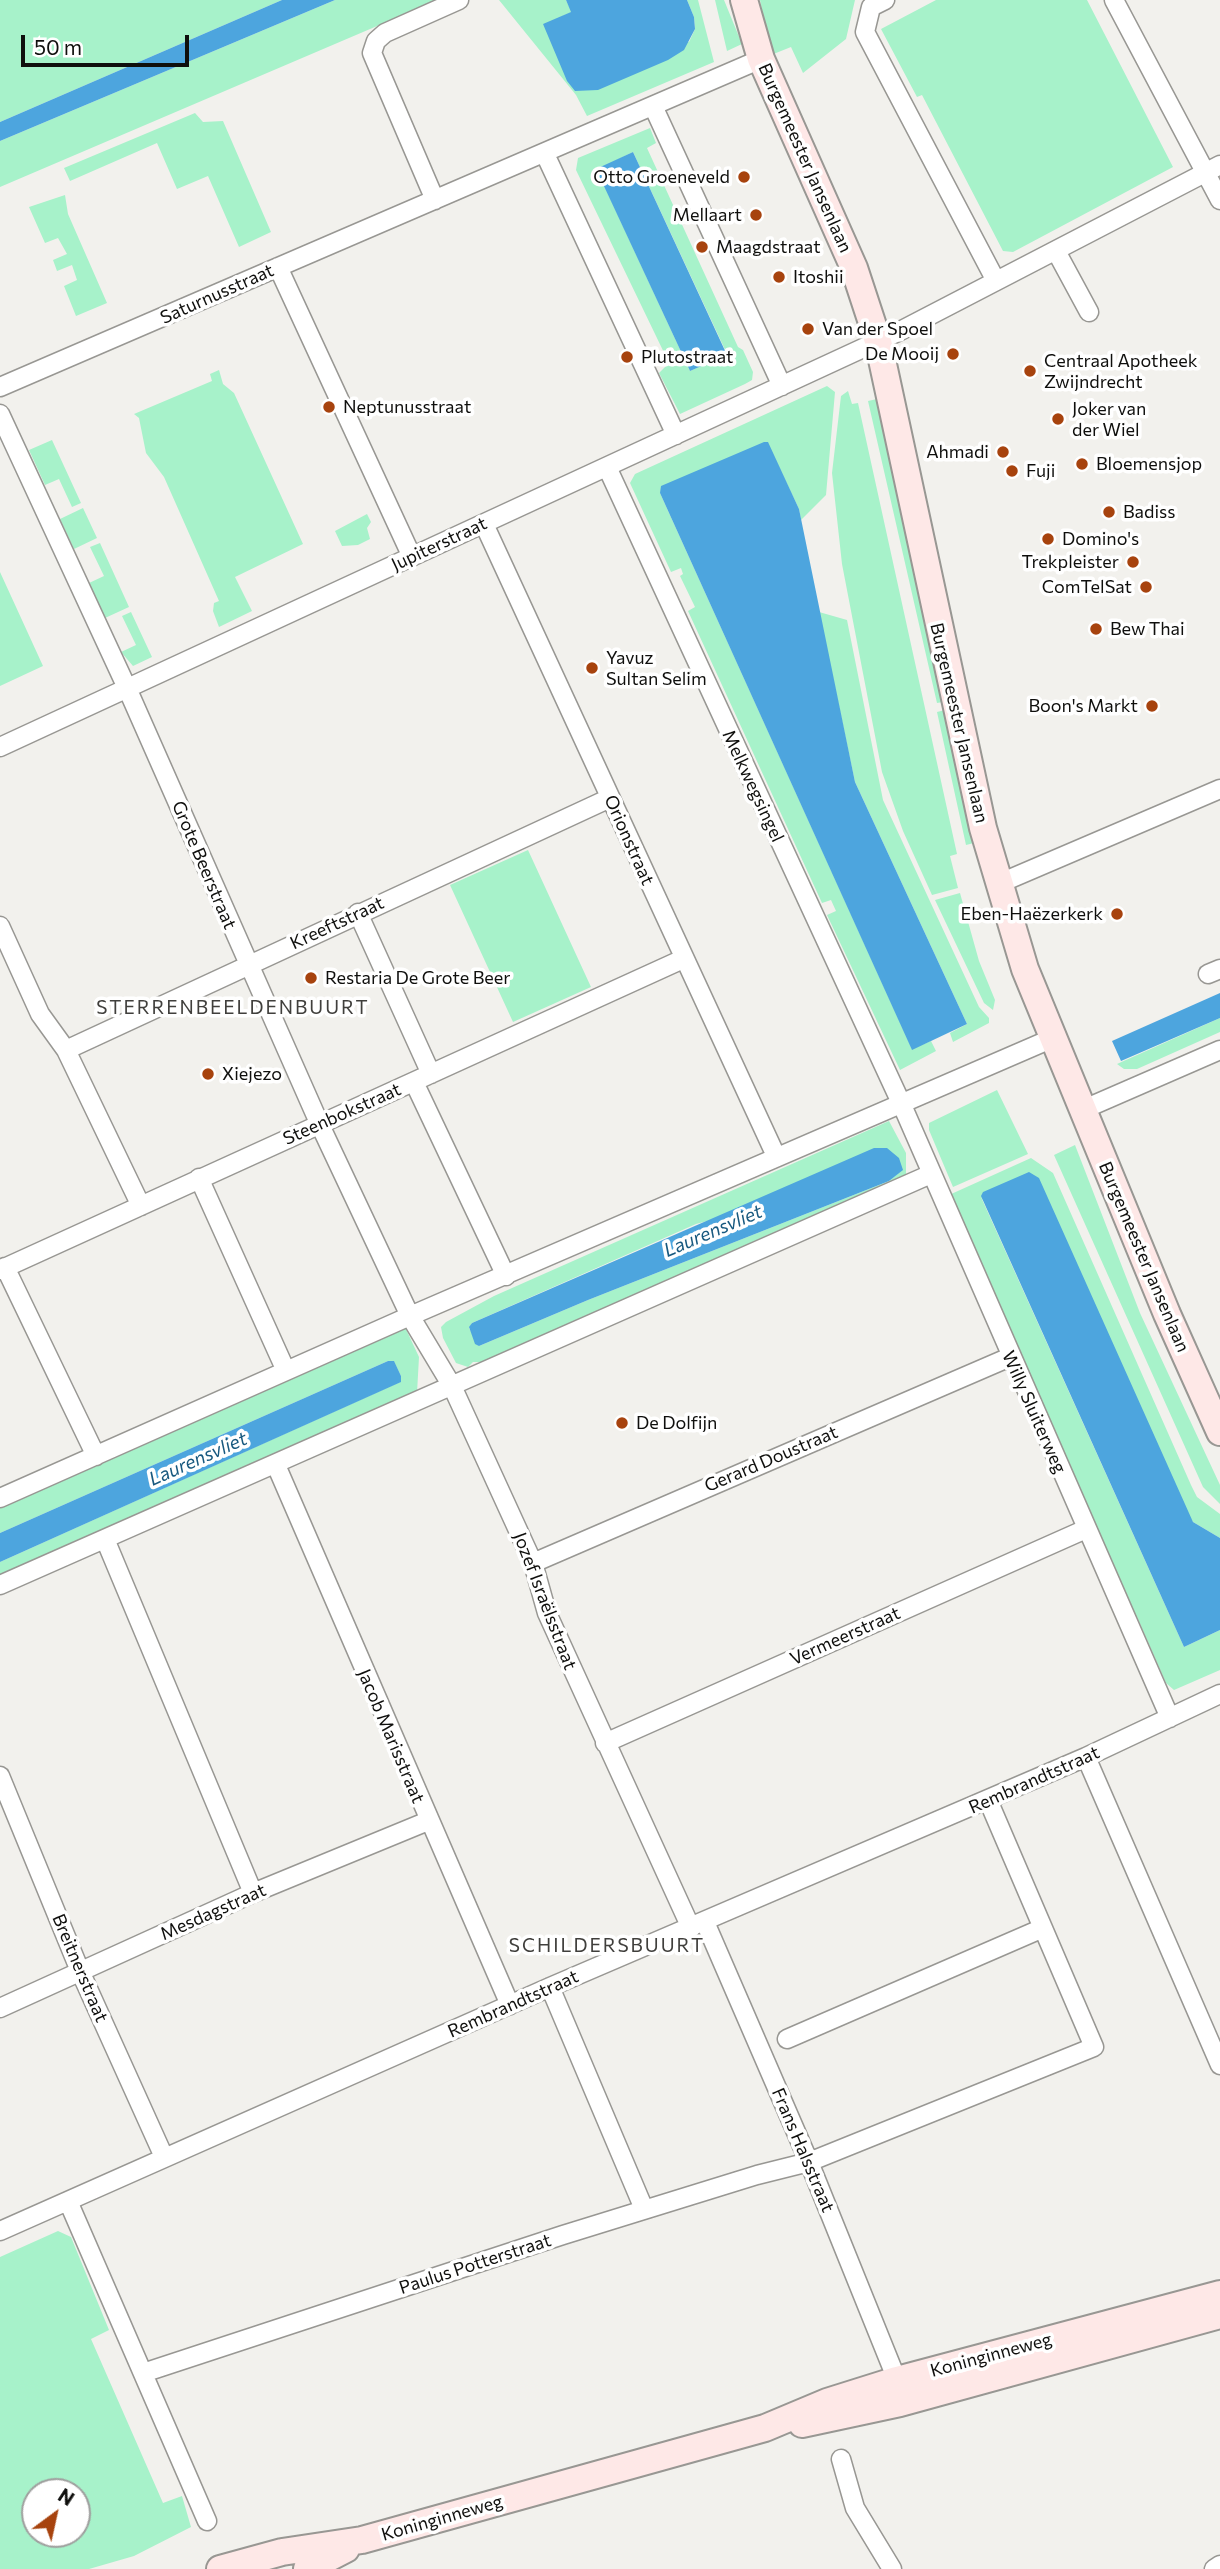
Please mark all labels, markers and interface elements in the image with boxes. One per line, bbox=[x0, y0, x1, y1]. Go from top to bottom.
scale bar bbox=[24, 21, 192, 65]
text: 50 m bbox=[34, 34, 82, 59]
street label: Burgemeester Jansenlaan bbox=[753, 60, 857, 256]
place label: Otto Groeneveld bbox=[593, 166, 730, 188]
marker: Otto Groeneveld bbox=[736, 169, 752, 185]
place label: Mellaart bbox=[673, 204, 742, 226]
marker: Mellaart bbox=[748, 207, 764, 223]
place label: Maagdstraat bbox=[716, 236, 821, 258]
marker: Maagdstraat bbox=[694, 239, 710, 255]
street label: Saturnusstraat bbox=[157, 259, 277, 329]
place label: Itoshii bbox=[793, 266, 844, 288]
marker: Itoshii bbox=[771, 269, 787, 285]
place label: Van der Spoel bbox=[822, 318, 933, 340]
marker: Van der Spoel bbox=[800, 321, 816, 337]
place label: De Mooij bbox=[865, 343, 939, 365]
place label: Plutostraat bbox=[641, 346, 733, 368]
marker: De Mooij bbox=[945, 346, 961, 362]
marker: Plutostraat bbox=[619, 349, 635, 365]
place label: Centraal Apotheek Zwijndrecht bbox=[1044, 350, 1198, 392]
marker: Centraal Apotheek Zwijndrecht bbox=[1022, 363, 1038, 379]
place label: Neptunusstraat bbox=[343, 396, 471, 418]
place label: Joker van der Wiel bbox=[1072, 398, 1146, 440]
marker: Neptunusstraat bbox=[321, 399, 337, 415]
marker: Joker van der Wiel bbox=[1050, 411, 1066, 427]
place label: Ahmadi bbox=[926, 441, 989, 463]
marker: Ahmadi bbox=[995, 444, 1011, 460]
place label: Bloemensjop bbox=[1096, 453, 1202, 475]
marker: Bloemensjop bbox=[1074, 456, 1090, 472]
place label: Fuji bbox=[1026, 460, 1055, 482]
marker: Fuji bbox=[1004, 463, 1020, 479]
place label: Badiss bbox=[1123, 501, 1175, 523]
marker: Badiss bbox=[1101, 504, 1117, 520]
street label: Jupiterstraat bbox=[388, 512, 490, 576]
place label: Domino's bbox=[1062, 528, 1139, 550]
marker: Domino's bbox=[1040, 531, 1056, 547]
place label: Trekpleister bbox=[1021, 551, 1119, 573]
marker: Trekpleister bbox=[1125, 554, 1141, 570]
place label: ComTelSat bbox=[1042, 576, 1132, 598]
marker: ComTelSat bbox=[1138, 579, 1154, 595]
place label: Bew Thai bbox=[1110, 618, 1185, 640]
street label: Burgemeester Jansenlaan bbox=[925, 621, 993, 825]
marker: Bew Thai bbox=[1088, 621, 1104, 637]
place label: Yavuz Sultan Selim bbox=[606, 647, 707, 690]
marker: Yavuz Sultan Selim bbox=[584, 660, 600, 676]
place label: Boon's Markt bbox=[1028, 695, 1138, 717]
marker: Boon's Markt bbox=[1144, 698, 1160, 714]
street label: Melkwegsingel bbox=[718, 727, 788, 845]
street label: Orionstraat bbox=[600, 792, 658, 888]
street label: Grote Beerstraat bbox=[167, 798, 241, 932]
street label: Kreeftstraat bbox=[287, 892, 387, 954]
place label: Eben-Haëzerkerk bbox=[960, 903, 1103, 925]
marker: Eben-Haëzerkerk bbox=[1109, 906, 1125, 922]
place label: Restaria De Grote Beer bbox=[325, 967, 510, 989]
marker: Restaria De Grote Beer bbox=[303, 970, 319, 986]
district label: STERRENBEELDENBUURT bbox=[99, 997, 367, 1019]
place label: Xiejezo bbox=[222, 1063, 282, 1085]
marker: Xiejezo bbox=[200, 1066, 216, 1082]
street label: Steenbokstraat bbox=[280, 1078, 404, 1150]
street label: Burgemeester Jansenlaan bbox=[1094, 1159, 1194, 1355]
water label: Laurensvliet bbox=[660, 1200, 766, 1262]
street label: Willy Sluiterweg bbox=[997, 1347, 1071, 1477]
place label: De Dolfijn bbox=[636, 1412, 717, 1434]
marker: De Dolfijn bbox=[614, 1415, 630, 1431]
street label: Gerard Doustraat bbox=[701, 1421, 841, 1497]
water label: Laurensvliet bbox=[145, 1427, 251, 1491]
street label: Jozef Israëlsstraat bbox=[509, 1529, 581, 1673]
street label: Vermeerstraat bbox=[787, 1602, 903, 1670]
street label: Jacob Marisstraat bbox=[353, 1666, 429, 1806]
street label: Rembrandtstraat bbox=[965, 1742, 1103, 1818]
street label: Mesdagstraat bbox=[157, 1879, 269, 1945]
street label: Breitnerstraat bbox=[48, 1911, 112, 2025]
district label: SCHILDERSBUURT bbox=[511, 1935, 703, 1957]
street label: Rembrandtstraat bbox=[444, 1966, 582, 2042]
street label: Frans Halsstraat bbox=[767, 2085, 839, 2215]
street label: Paulus Potterstraat bbox=[396, 2229, 554, 2299]
street label: Koninginneweg bbox=[928, 2328, 1054, 2382]
north arrow bbox=[21, 2478, 91, 2548]
text: N bbox=[54, 2483, 79, 2510]
street label: Koninginneweg bbox=[379, 2490, 505, 2546]

